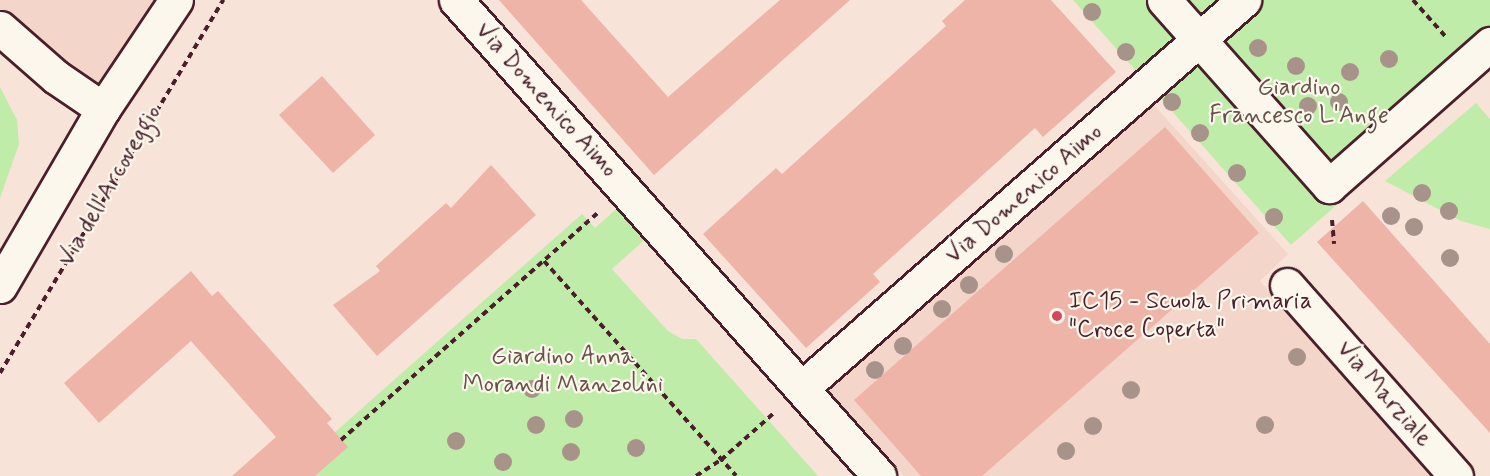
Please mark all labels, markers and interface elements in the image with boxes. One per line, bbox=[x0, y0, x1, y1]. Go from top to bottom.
street label: Via Domenico Aimo bbox=[469, 16, 623, 184]
park label: Giardino Francesco L'Ange bbox=[1209, 74, 1389, 130]
street label: Via dell'Arcoveggio bbox=[52, 100, 168, 272]
street label: Via Domenico Aimo bbox=[939, 118, 1109, 270]
place label: IC15 - Scuola Primaria "Croce Coperta" bbox=[1069, 288, 1312, 344]
marker: IC15 - Scuola Primaria "Croce Coperta" bbox=[1050, 309, 1064, 323]
street label: Via Marziale bbox=[1330, 335, 1438, 453]
park label: Giardino Anna Morandi Manzolini bbox=[466, 343, 660, 399]

